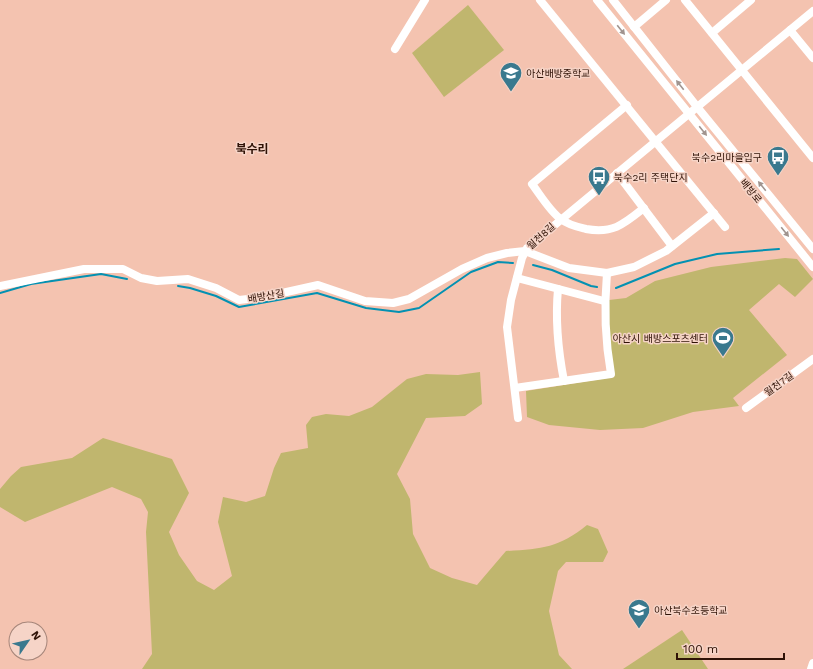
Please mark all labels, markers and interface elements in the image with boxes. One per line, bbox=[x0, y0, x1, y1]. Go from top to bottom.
one-way arrow bbox=[617, 25, 626, 36]
school or university icon: 아산배방중학교 bbox=[498, 60, 524, 93]
place label: 아산배방중학교 bbox=[526, 68, 590, 79]
one-way arrow bbox=[675, 80, 684, 91]
one-way arrow bbox=[698, 126, 707, 137]
district label: 북수리 bbox=[235, 142, 269, 156]
bus stop icon: 북수2리마을입구 bbox=[765, 144, 791, 177]
place label: 북수2리마을입구 bbox=[692, 152, 762, 163]
bus stop icon: 북수2리 주택단지 bbox=[586, 164, 612, 197]
place label: 북수2리 주택단지 bbox=[614, 172, 688, 183]
street label: 배방로 bbox=[738, 177, 764, 205]
one-way arrow bbox=[757, 181, 766, 192]
street label: 월천8길 bbox=[525, 221, 557, 251]
one-way arrow bbox=[780, 227, 789, 238]
street label: 배방산길 bbox=[247, 287, 285, 305]
sports icon: 아산시 배방스포츠센터 bbox=[710, 325, 736, 358]
place label: 아산시 배방스포츠센터 bbox=[613, 333, 708, 344]
street label: 월천7길 bbox=[762, 370, 796, 398]
school or university icon: 아산북수초등학교 bbox=[626, 597, 652, 630]
place label: 아산북수초등학교 bbox=[654, 605, 728, 616]
north arrow bbox=[8, 621, 48, 661]
text: N bbox=[28, 629, 44, 643]
scale bar bbox=[677, 635, 784, 661]
text: 100 m bbox=[683, 642, 718, 656]

